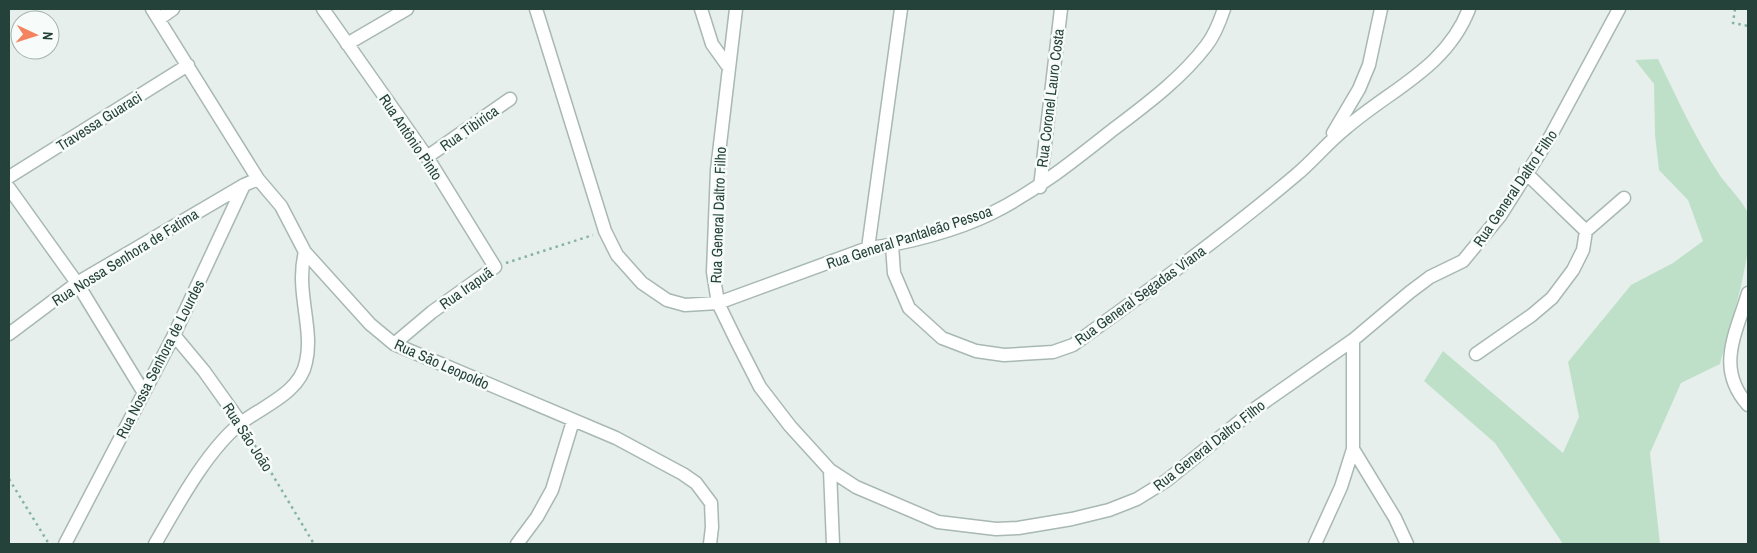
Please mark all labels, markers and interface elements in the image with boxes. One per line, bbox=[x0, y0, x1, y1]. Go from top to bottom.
north arrow bbox=[10, 10, 60, 60]
street label: Rua Coronel Lauro Costa bbox=[1031, 27, 1069, 169]
text: N bbox=[39, 31, 57, 41]
street label: Travessa Guaraci bbox=[52, 86, 146, 156]
street label: Rua Antônio Pinto bbox=[374, 90, 448, 184]
street label: Rua Tibirica bbox=[435, 100, 503, 156]
street label: Rua General Daltro Filho bbox=[1468, 125, 1562, 251]
street label: Rua General Daltro Filho bbox=[705, 146, 731, 284]
street label: Rua General Pantaleão Pessoa bbox=[823, 200, 995, 274]
street label: Rua Nossa Senhora de Fatima bbox=[48, 203, 202, 311]
street label: Rua General Segadas Viana bbox=[1070, 240, 1210, 350]
street label: Rua Irapuã bbox=[435, 262, 497, 314]
street label: Rua Nossa Senhora de Lourdes bbox=[111, 276, 209, 442]
street label: Rua São Leopoldo bbox=[391, 334, 493, 394]
street label: Rua General Daltro Filho bbox=[1149, 395, 1269, 495]
street label: Rua São João bbox=[218, 399, 278, 476]

